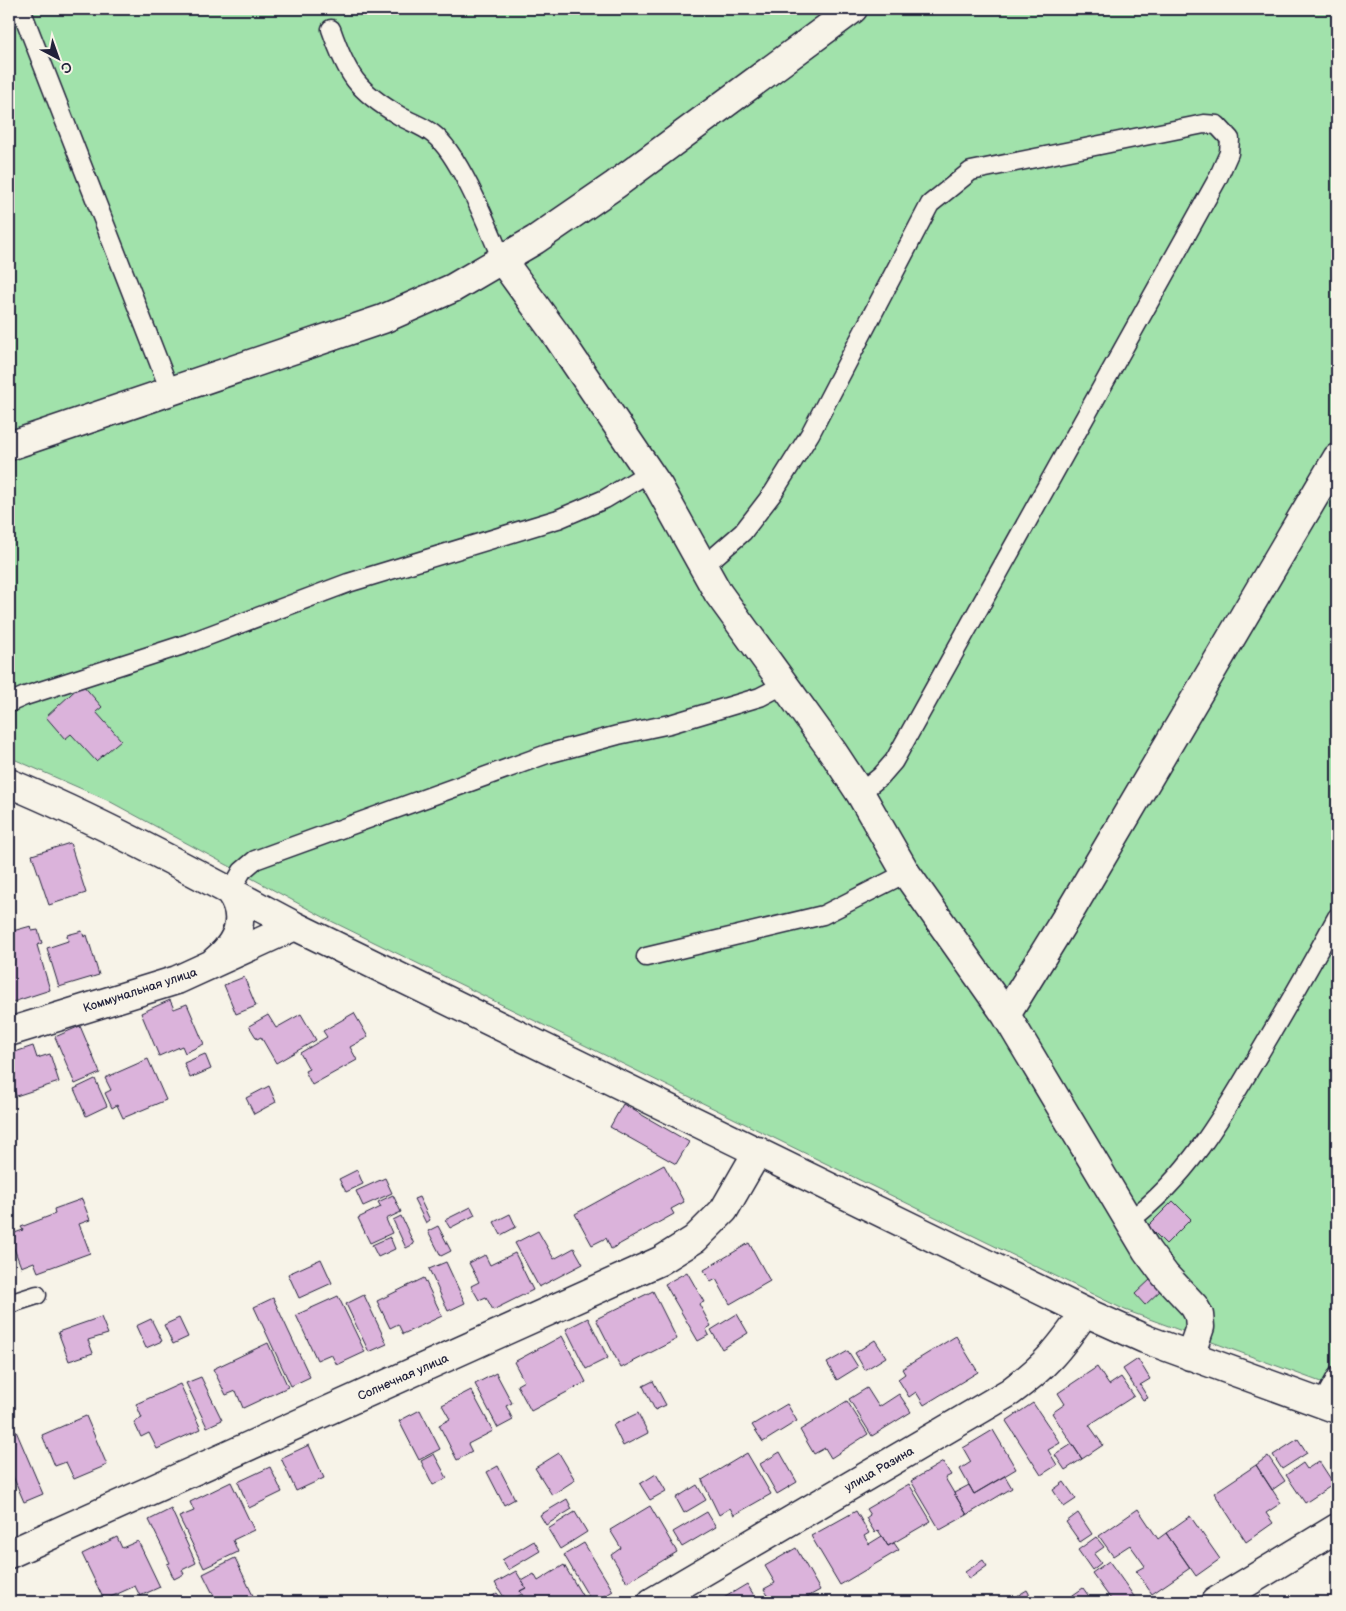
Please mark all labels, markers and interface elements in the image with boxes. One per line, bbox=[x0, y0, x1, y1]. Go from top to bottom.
north arrow bbox=[32, 32, 82, 82]
text: С bbox=[57, 58, 75, 77]
street label: Коммунальная улица bbox=[81, 965, 199, 1016]
street label: Солнечная улица bbox=[355, 1351, 451, 1404]
street label: улица Разина bbox=[842, 1444, 917, 1495]

